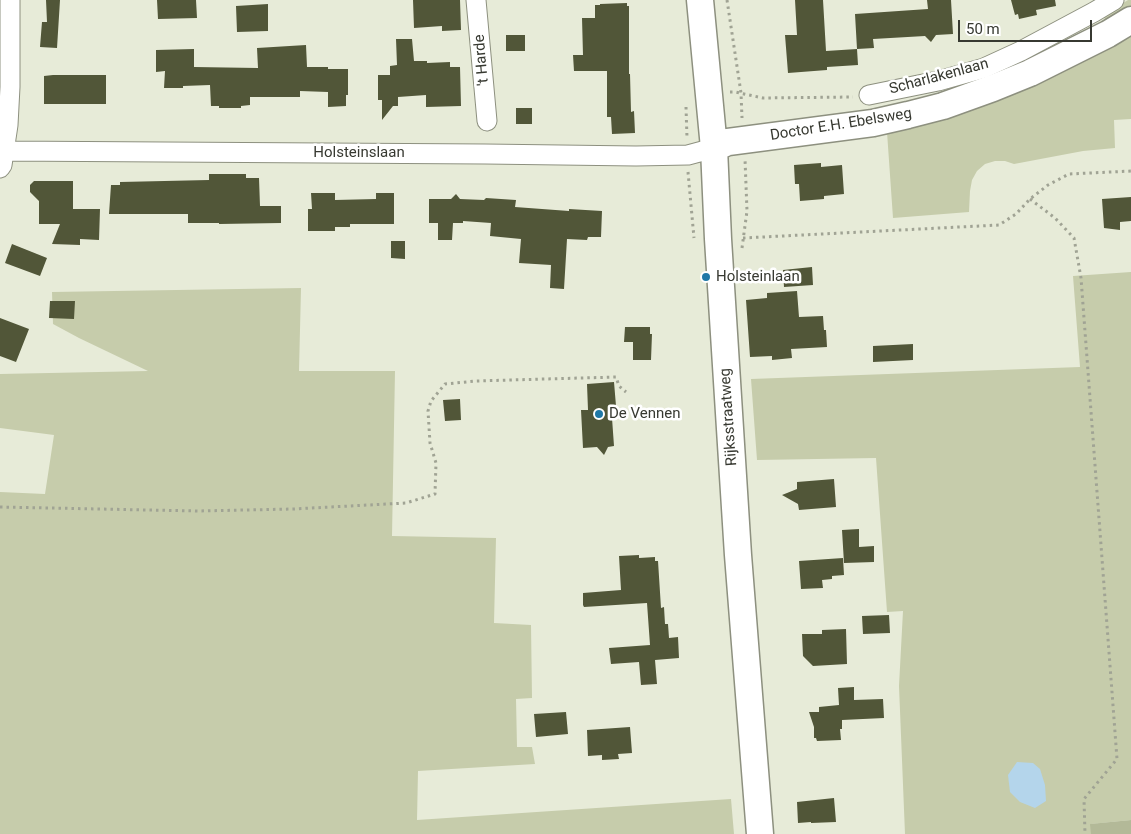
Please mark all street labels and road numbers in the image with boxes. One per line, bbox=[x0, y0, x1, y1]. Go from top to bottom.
street label: 't Harde bbox=[471, 34, 493, 86]
street label: Scharlakenlaan bbox=[887, 55, 991, 99]
street label: Doctor E.H. Ebelsweg bbox=[769, 105, 913, 145]
street label: Holsteinslaan bbox=[313, 144, 405, 162]
street label: Rijksstraatweg bbox=[717, 367, 741, 467]

